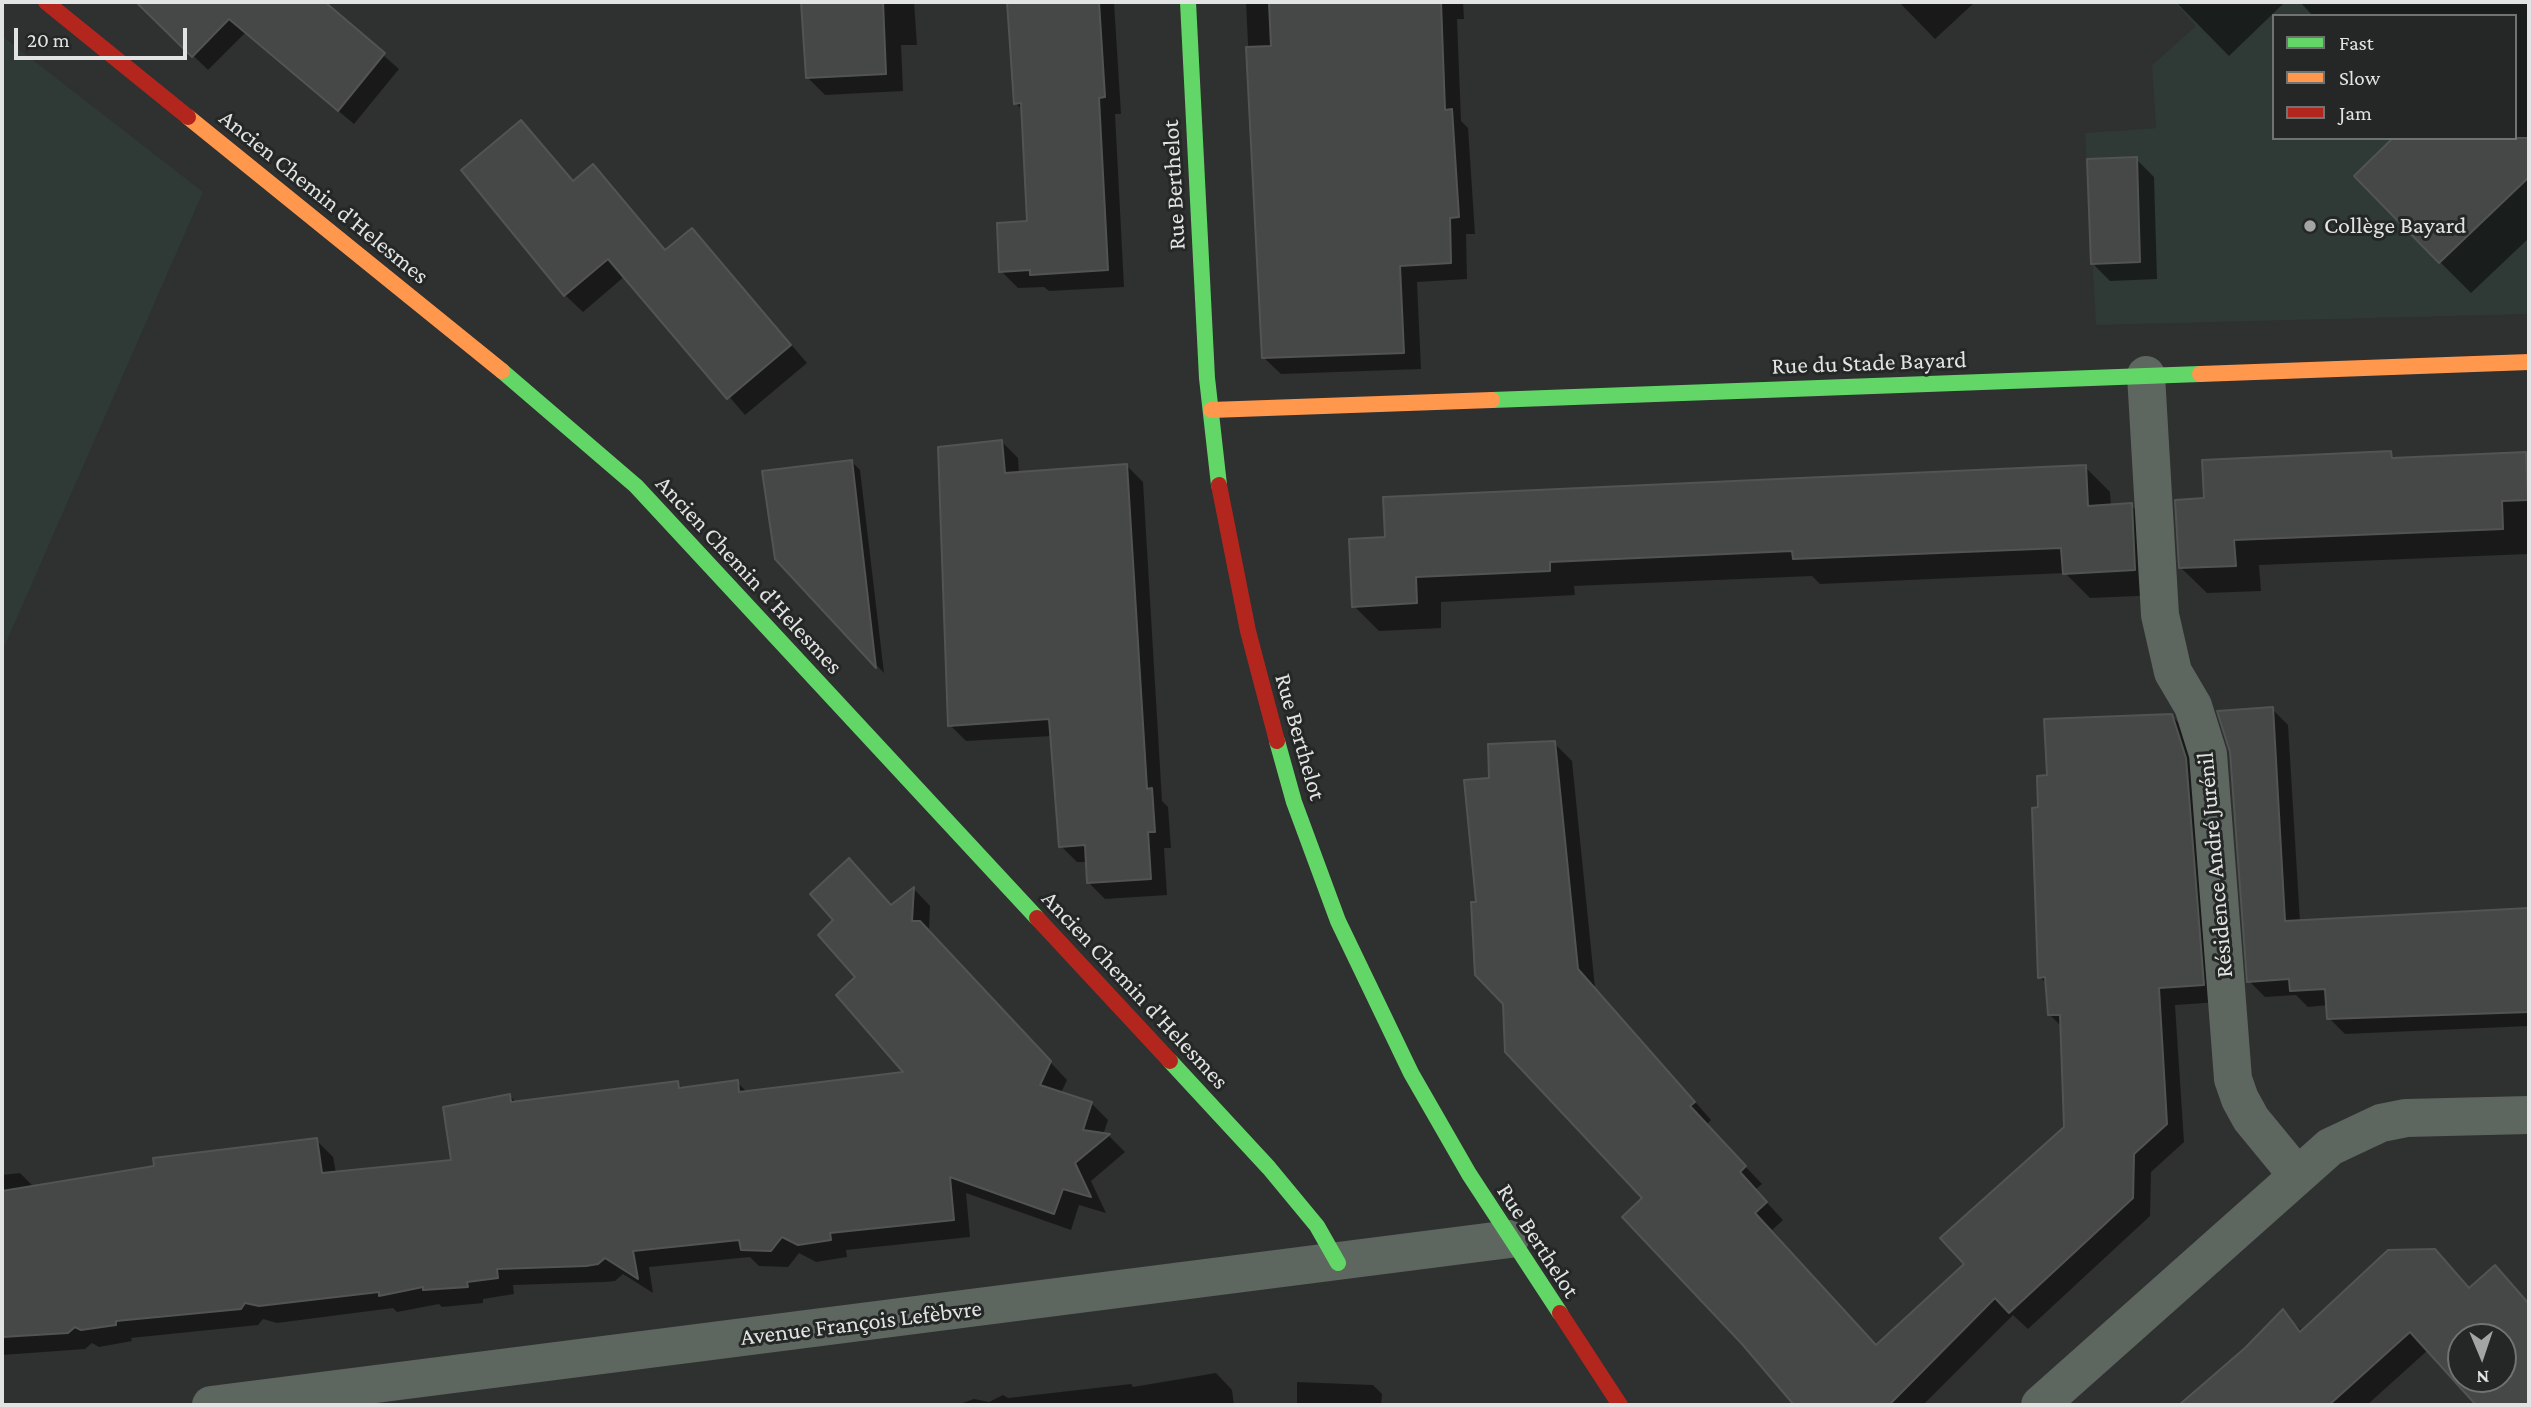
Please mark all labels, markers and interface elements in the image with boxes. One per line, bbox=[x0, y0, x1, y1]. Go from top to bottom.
scale bar bbox=[18, 14, 191, 58]
legend bbox=[2272, 14, 2517, 140]
text: 20 m bbox=[27, 28, 70, 52]
text: Fast bbox=[2339, 31, 2374, 55]
text: Slow bbox=[2339, 66, 2380, 90]
text: Jam bbox=[2339, 101, 2372, 125]
street label: Ancien Chemin d'Helesmes bbox=[213, 104, 435, 290]
street label: Rue Berthelot bbox=[1156, 119, 1192, 251]
place label: Collège Bayard bbox=[2324, 212, 2466, 240]
marker: Collège Bayard bbox=[2302, 218, 2318, 234]
street label: Rue du Stade Bayard bbox=[1771, 345, 1967, 381]
street label: Ancien Chemin d'Helesmes bbox=[649, 470, 849, 680]
street label: Rue Berthelot bbox=[1268, 670, 1332, 804]
street label: Résidence André Jurénil bbox=[2191, 751, 2239, 979]
street label: Ancien Chemin d'Helesmes bbox=[1035, 885, 1235, 1095]
street label: Rue Berthelot bbox=[1490, 1178, 1586, 1304]
street label: Avenue François Lefèbvre bbox=[739, 1294, 983, 1352]
north arrow bbox=[2447, 1323, 2517, 1393]
text: N bbox=[2476, 1367, 2490, 1388]

